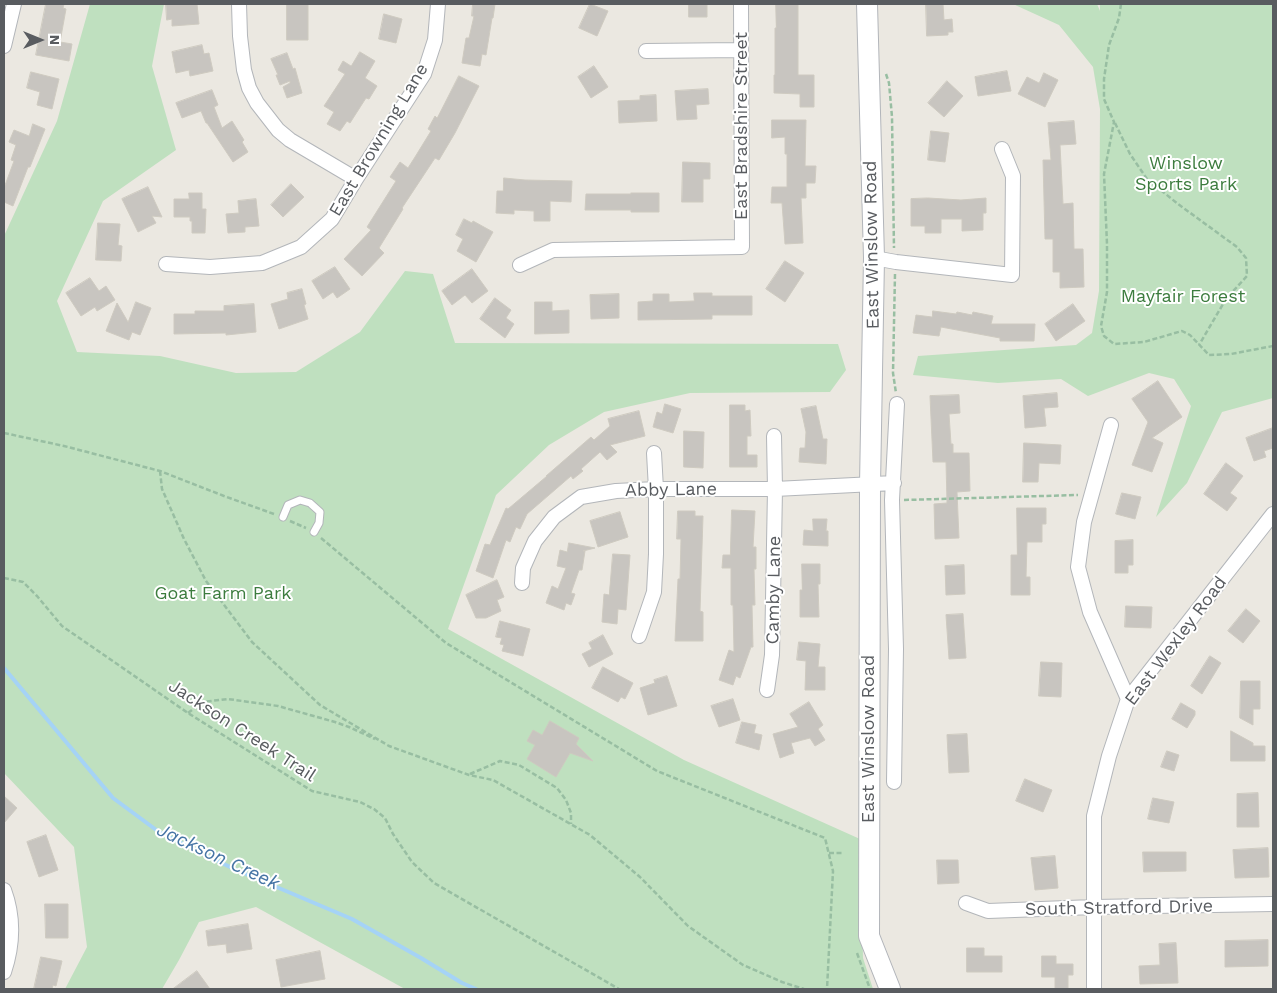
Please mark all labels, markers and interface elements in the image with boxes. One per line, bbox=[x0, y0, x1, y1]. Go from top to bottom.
north arrow bbox=[15, 15, 65, 65]
street label: East Bradshire Street bbox=[731, 32, 753, 220]
text: N bbox=[47, 35, 63, 45]
street label: East Browning Lane bbox=[325, 60, 433, 220]
park label: Winslow Sports Park bbox=[1135, 153, 1237, 195]
street label: East Winslow Road bbox=[860, 160, 884, 330]
park label: Mayfair Forest bbox=[1121, 286, 1245, 308]
street label: Abby Lane bbox=[625, 478, 717, 502]
street label: Camby Lane bbox=[762, 536, 786, 644]
street label: East Wexley Road bbox=[1120, 572, 1232, 710]
park label: Goat Farm Park bbox=[155, 583, 291, 605]
street label: East Winslow Road bbox=[858, 655, 880, 823]
street label: Jackson Creek Trail bbox=[164, 675, 320, 787]
water label: Jackson Creek bbox=[153, 819, 283, 895]
street label: South Stratford Drive bbox=[1025, 896, 1213, 920]

